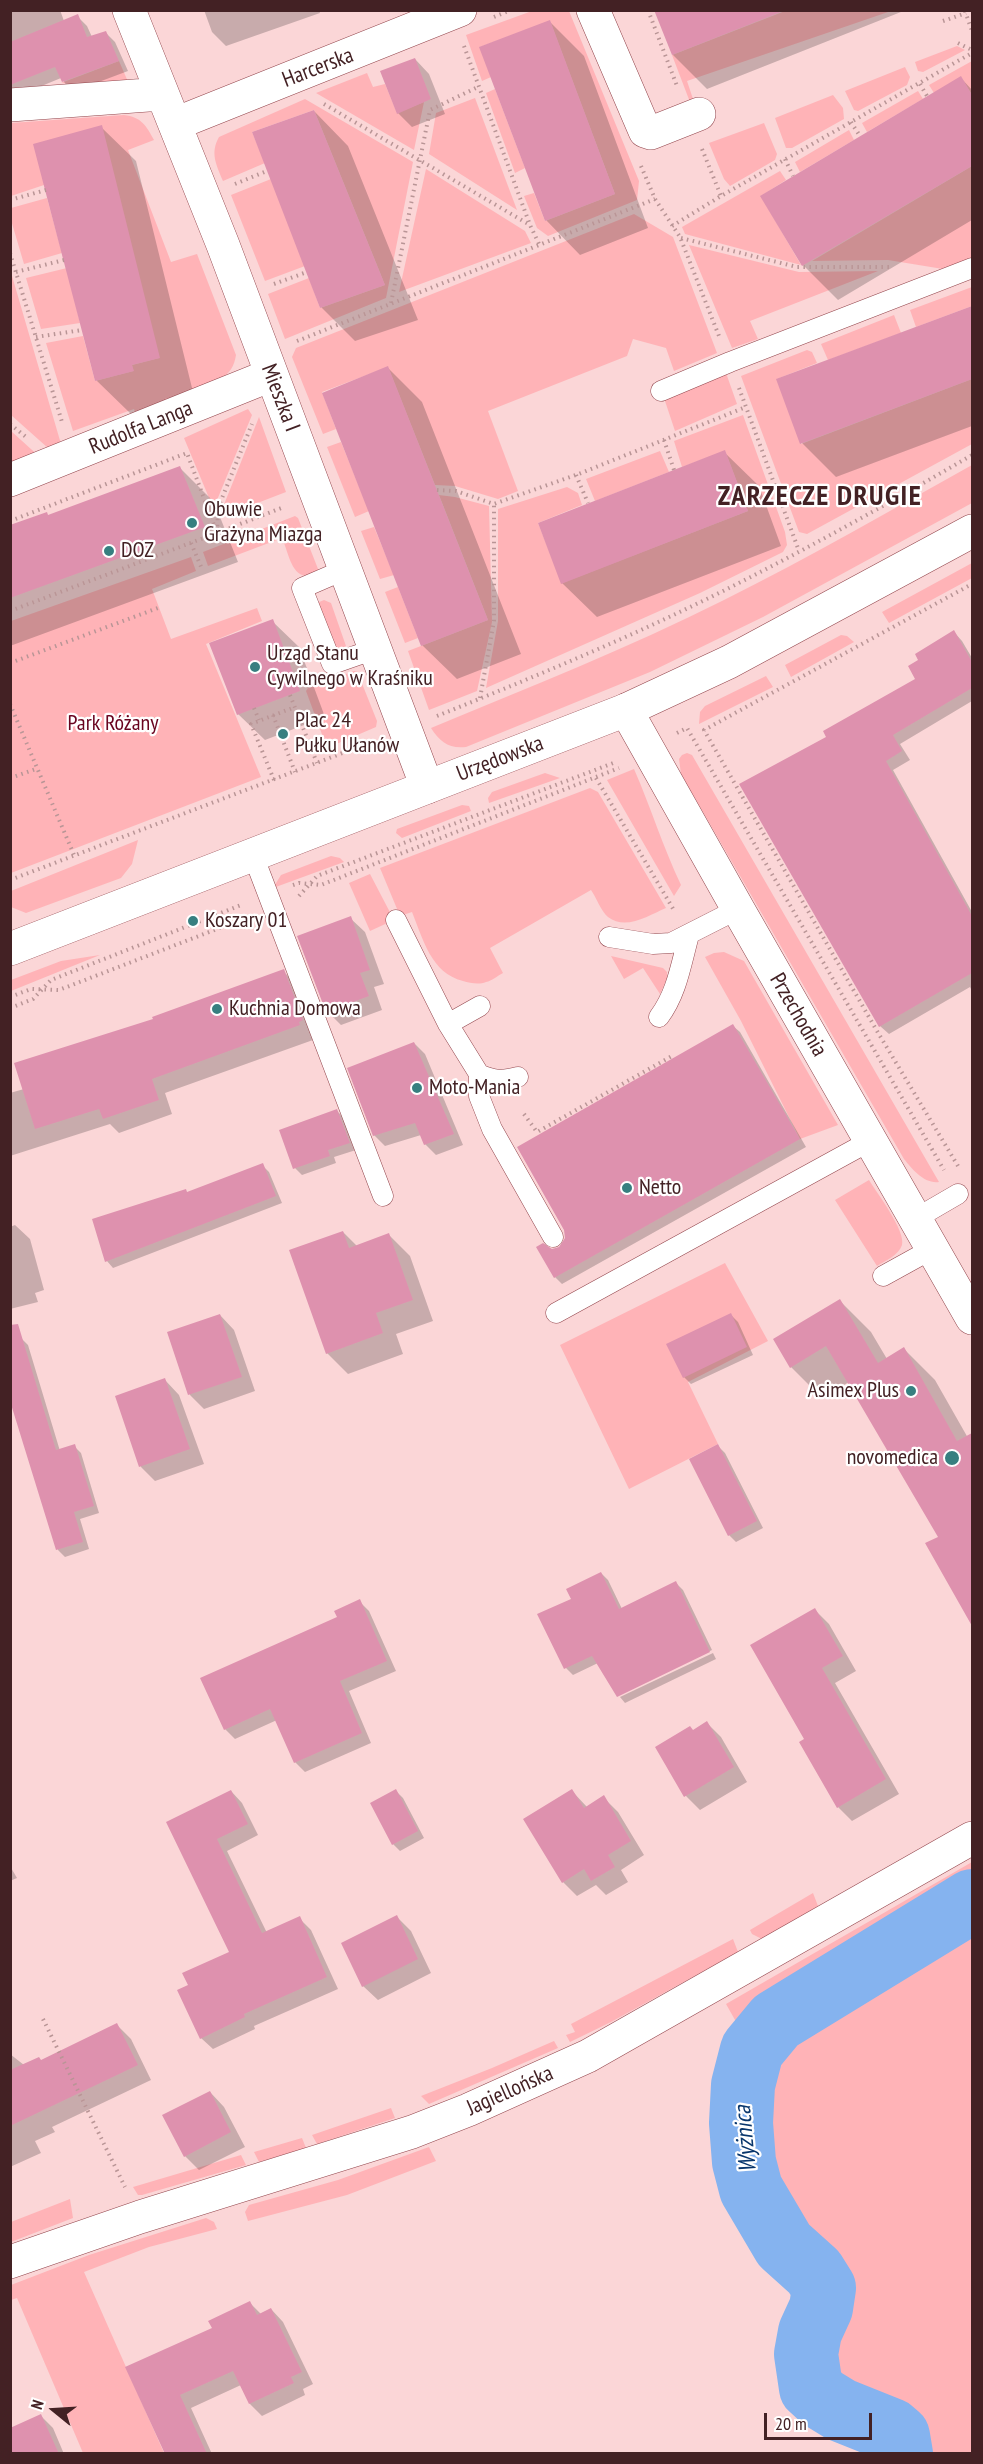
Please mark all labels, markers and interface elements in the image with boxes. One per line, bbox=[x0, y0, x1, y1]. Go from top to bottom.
street label: Harcerska bbox=[279, 42, 357, 94]
street label: Mieszka I bbox=[255, 360, 305, 436]
street label: Rudolfa Langa bbox=[86, 395, 196, 461]
district label: ZARZECZE DRUGIE bbox=[718, 480, 922, 514]
place label: Obuwie Grażyna Miazga bbox=[204, 497, 322, 548]
marker: Obuwie Grażyna Miazga bbox=[185, 516, 199, 530]
place label: DOZ bbox=[121, 538, 154, 564]
marker: DOZ bbox=[102, 544, 116, 558]
place label: Urząd Stanu Cywilnego w Kraśniku bbox=[267, 641, 433, 692]
marker: Urząd Stanu Cywilnego w Kraśniku bbox=[248, 660, 262, 674]
place label: Plac 24 Pułku Ułanów bbox=[295, 708, 399, 760]
park label: Park Różany bbox=[68, 711, 158, 737]
marker: Plac 24 Pułku Ułanów bbox=[276, 727, 290, 741]
street label: Urzędowska bbox=[453, 730, 547, 788]
place label: Koszary 01 bbox=[205, 908, 287, 934]
marker: Koszary 01 bbox=[186, 914, 200, 928]
street label: Przechodnia bbox=[764, 969, 832, 1061]
place label: Kuchnia Domowa bbox=[229, 996, 361, 1022]
marker: Kuchnia Domowa bbox=[210, 1002, 224, 1016]
place label: Moto-Mania bbox=[429, 1075, 520, 1101]
marker: Moto-Mania bbox=[410, 1081, 424, 1095]
place label: Netto bbox=[639, 1175, 681, 1201]
marker: Netto bbox=[620, 1181, 634, 1195]
place label: Asimex Plus bbox=[808, 1378, 899, 1404]
marker: Asimex Plus bbox=[904, 1384, 918, 1398]
place label: novomedica bbox=[847, 1445, 938, 1471]
marker: novomedica bbox=[943, 1449, 961, 1467]
street label: Jagiellońska bbox=[463, 2060, 557, 2122]
water label: Wyżnica bbox=[729, 2104, 763, 2174]
north arrow bbox=[24, 2380, 84, 2440]
text: N bbox=[26, 2397, 48, 2412]
scale bar bbox=[767, 2401, 875, 2439]
text: 20 m bbox=[775, 2412, 807, 2435]

